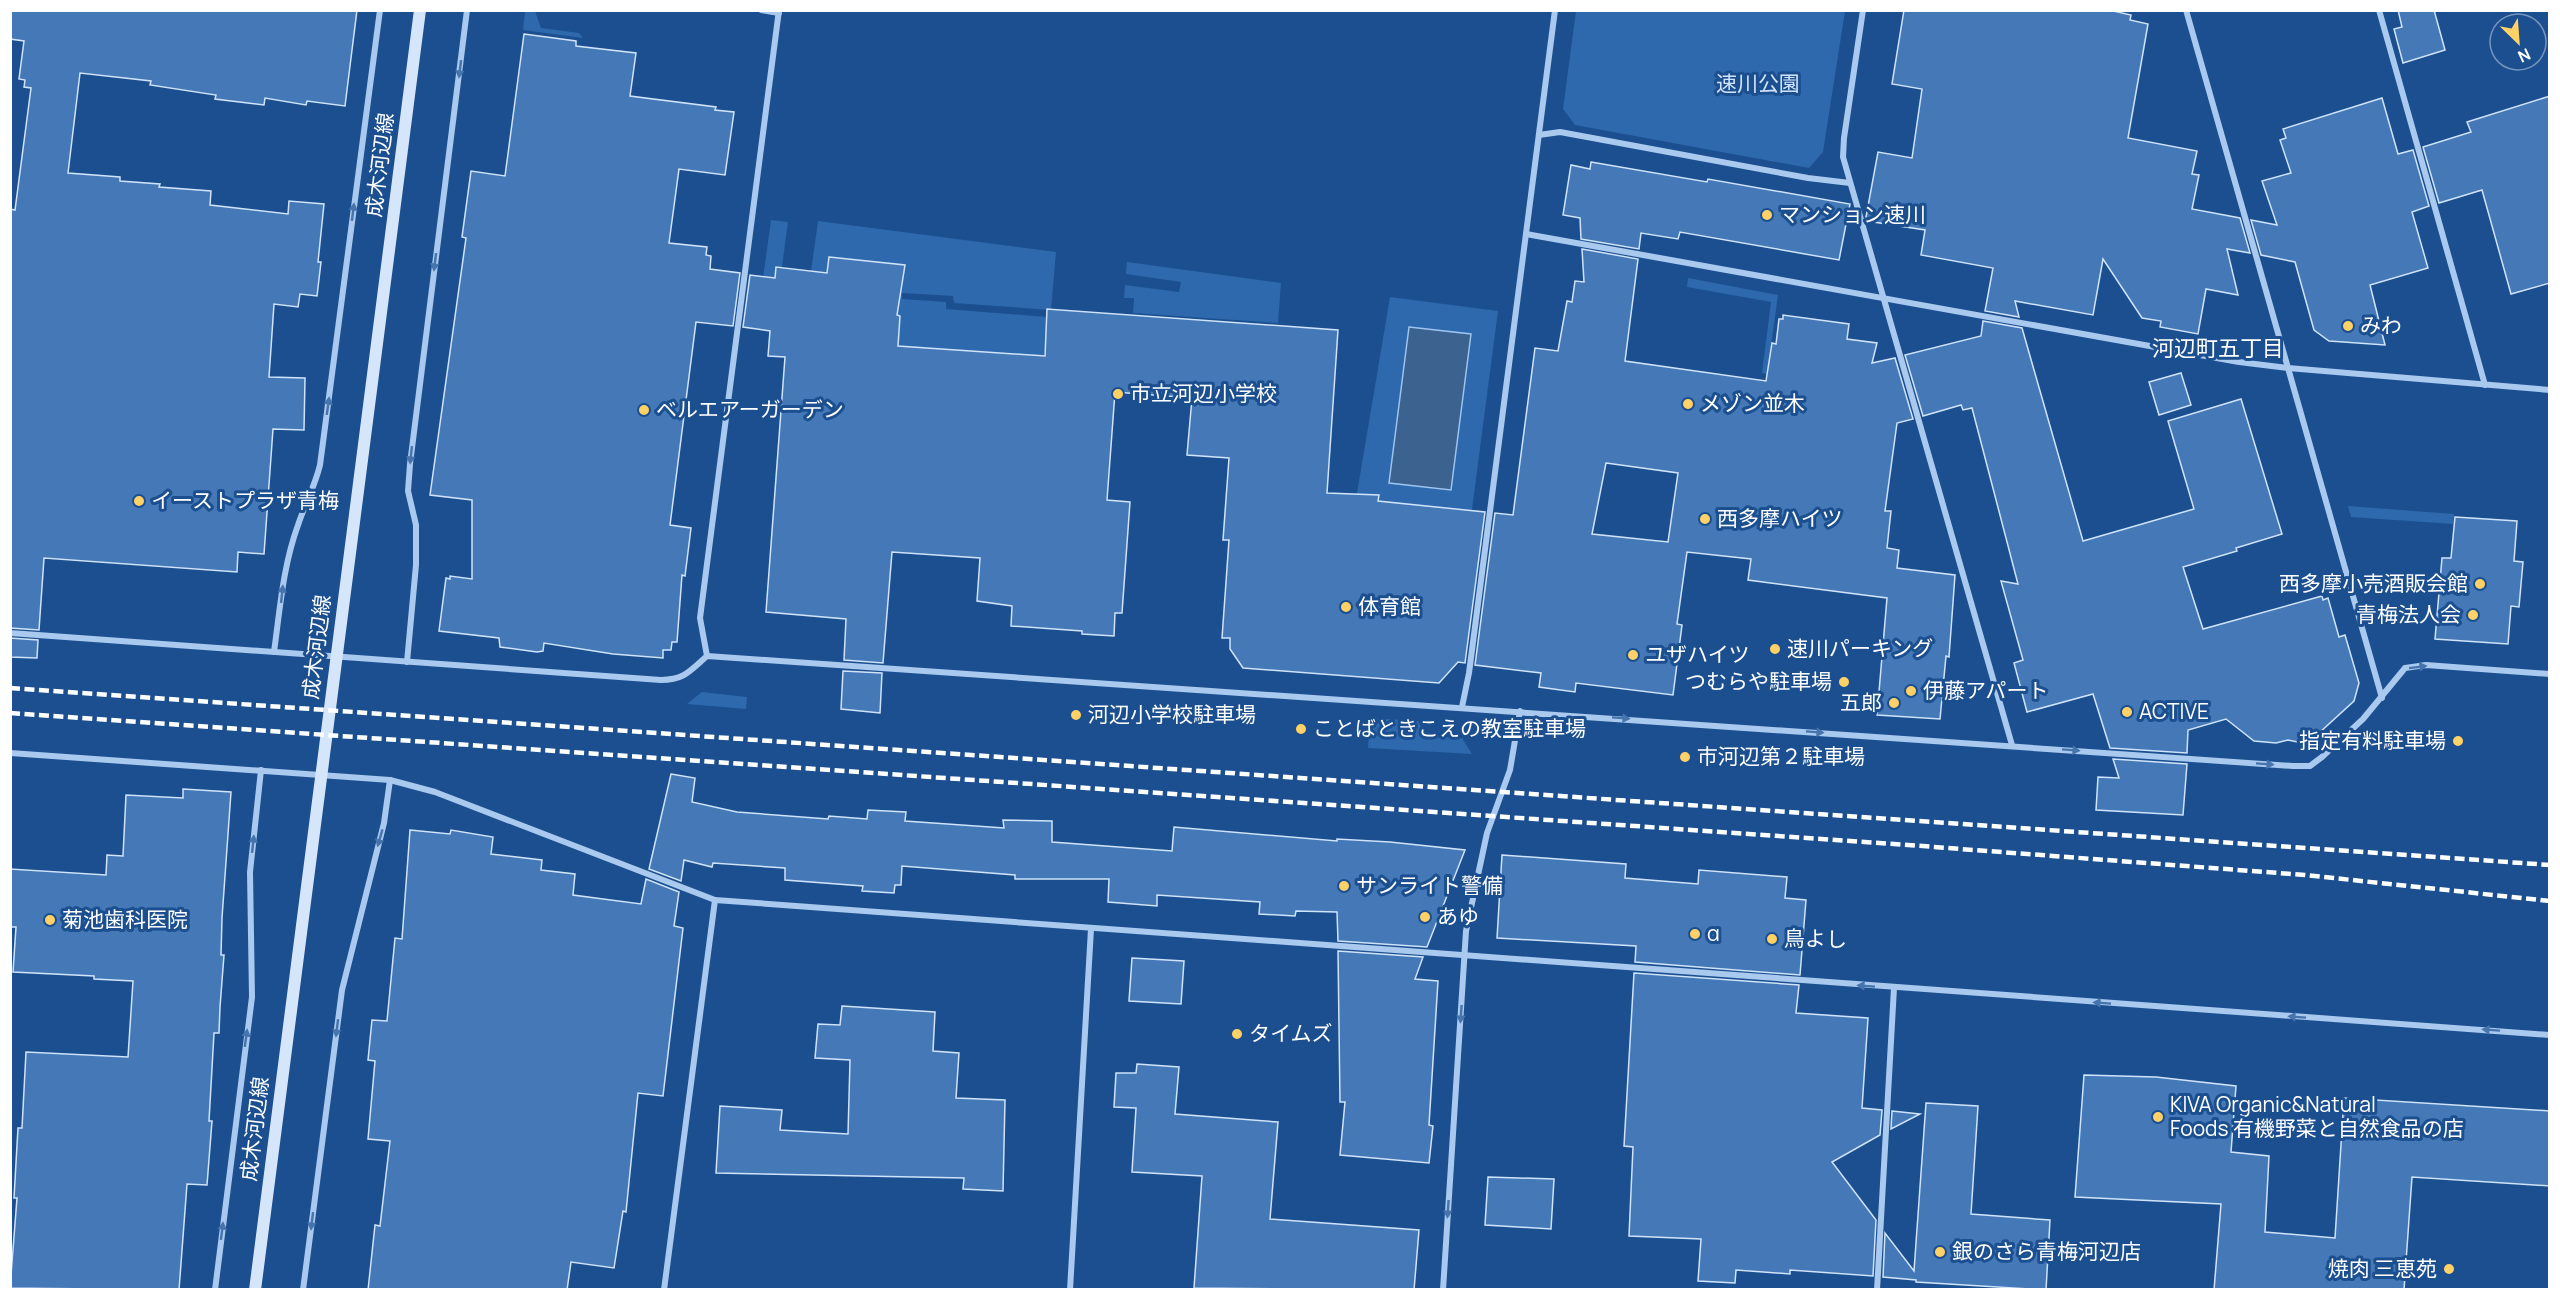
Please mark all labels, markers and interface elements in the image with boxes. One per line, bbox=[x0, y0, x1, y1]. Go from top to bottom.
north arrow bbox=[2488, 12, 2548, 72]
text: N bbox=[2514, 43, 2534, 68]
one-way arrow bbox=[455, 59, 465, 78]
park label: 速川公園 bbox=[1716, 69, 1800, 97]
street label: 成木河辺線 bbox=[359, 111, 399, 219]
place label: マンション速川 bbox=[1779, 200, 1926, 228]
one-way arrow bbox=[349, 203, 358, 222]
marker: マンション速川 bbox=[1760, 208, 1774, 222]
one-way arrow bbox=[430, 252, 440, 271]
place label: みわ bbox=[2360, 311, 2402, 339]
marker: みわ bbox=[2341, 319, 2355, 333]
district label: 河辺町五丁目 bbox=[2152, 333, 2284, 363]
place label: 市立河辺小学校 bbox=[1130, 379, 1277, 407]
marker: 市立河辺小学校 bbox=[1111, 387, 1125, 401]
place label: メゾン並木 bbox=[1700, 389, 1805, 417]
place label: ベルエアーガーデン bbox=[656, 395, 844, 423]
one-way arrow bbox=[324, 396, 333, 415]
marker: メゾン並木 bbox=[1681, 397, 1695, 411]
marker: ベルエアーガーデン bbox=[637, 403, 651, 417]
one-way arrow bbox=[406, 446, 415, 465]
place label: イーストプラザ青梅 bbox=[151, 486, 339, 514]
marker: イーストプラザ青梅 bbox=[132, 494, 146, 508]
place label: 西多摩ハイツ bbox=[1717, 504, 1843, 532]
marker: 西多摩ハイツ bbox=[1698, 512, 1712, 526]
place label: 西多摩小売酒販会館 bbox=[2279, 569, 2468, 597]
marker: 西多摩小売酒販会館 bbox=[2473, 577, 2487, 591]
one-way arrow bbox=[277, 584, 286, 603]
place label: 体育館 bbox=[1358, 592, 1421, 620]
street label: 成木河辺線 bbox=[296, 593, 336, 701]
marker: 体育館 bbox=[1339, 600, 1353, 614]
place label: 青梅法人会 bbox=[2356, 600, 2461, 628]
marker: 青梅法人会 bbox=[2466, 608, 2480, 622]
place label: 速川パーキング bbox=[1787, 634, 1933, 662]
place label: ユザハイツ bbox=[1645, 640, 1750, 668]
marker: 速川パーキング bbox=[1768, 642, 1782, 656]
marker: ユザハイツ bbox=[1626, 648, 1640, 662]
one-way arrow bbox=[2409, 662, 2428, 671]
place label: つむらや駐車場 bbox=[1685, 667, 1832, 695]
marker: つむらや駐車場 bbox=[1837, 675, 1851, 689]
place label: 伊藤アパート bbox=[1923, 676, 2049, 704]
marker: 伊藤アパート bbox=[1904, 684, 1918, 698]
place label: 五郎 bbox=[1840, 688, 1882, 716]
marker: 五郎 bbox=[1887, 696, 1901, 710]
place label: ACTIVE bbox=[2139, 697, 2209, 725]
place label: 河辺小学校駐車場 bbox=[1088, 700, 1256, 728]
marker: ACTIVE bbox=[2120, 705, 2134, 719]
marker: 河辺小学校駐車場 bbox=[1069, 708, 1083, 722]
place label: ことばときこえの教室駐車場 bbox=[1313, 714, 1586, 742]
one-way arrow bbox=[1611, 714, 1630, 723]
marker: ことばときこえの教室駐車場 bbox=[1294, 722, 1308, 736]
place label: 指定有料駐車場 bbox=[2299, 726, 2446, 754]
one-way arrow bbox=[1806, 727, 1825, 736]
marker: 指定有料駐車場 bbox=[2451, 734, 2465, 748]
place label: 市河辺第２駐車場 bbox=[1697, 742, 1865, 770]
one-way arrow bbox=[2061, 745, 2080, 755]
marker: 市河辺第２駐車場 bbox=[1678, 750, 1692, 764]
one-way arrow bbox=[2256, 759, 2275, 769]
one-way arrow bbox=[375, 829, 384, 847]
one-way arrow bbox=[248, 834, 258, 853]
place label: サンライト警備 bbox=[1356, 871, 1503, 899]
marker: サンライト警備 bbox=[1337, 879, 1351, 893]
place label: あゆ bbox=[1437, 902, 1479, 930]
place label: 菊池歯科医院 bbox=[62, 905, 188, 933]
marker: あゆ bbox=[1418, 910, 1432, 924]
marker: 菊池歯科医院 bbox=[43, 913, 57, 927]
place label: α bbox=[1707, 919, 1720, 947]
place label: 鳥よし bbox=[1784, 924, 1847, 952]
marker: α bbox=[1688, 927, 1702, 941]
marker: 鳥よし bbox=[1765, 932, 1779, 946]
one-way arrow bbox=[1856, 981, 1875, 991]
one-way arrow bbox=[2093, 998, 2112, 1008]
one-way arrow bbox=[1456, 1005, 1466, 1024]
one-way arrow bbox=[2287, 1012, 2306, 1021]
one-way arrow bbox=[332, 1018, 341, 1037]
place label: タイムズ bbox=[1249, 1019, 1333, 1047]
one-way arrow bbox=[2482, 1026, 2501, 1035]
marker: タイムズ bbox=[1230, 1027, 1244, 1041]
one-way arrow bbox=[242, 1028, 251, 1047]
street label: 成木河辺線 bbox=[234, 1075, 274, 1183]
place label: KIVA Organic&Natural Foods 有機野菜と自然食品の店 bbox=[2170, 1090, 2464, 1142]
marker: KIVA Organic&Natural Foods 有機野菜と自然食品の店 bbox=[2151, 1110, 2165, 1124]
one-way arrow bbox=[1444, 1199, 1453, 1218]
one-way arrow bbox=[307, 1212, 317, 1231]
one-way arrow bbox=[217, 1222, 226, 1241]
place label: 銀のさら青梅河辺店 bbox=[1952, 1237, 2141, 1265]
marker: 銀のさら青梅河辺店 bbox=[1933, 1245, 1947, 1259]
place label: 焼肉 三恵苑 bbox=[2328, 1254, 2437, 1282]
marker: 焼肉 三恵苑 bbox=[2442, 1262, 2456, 1276]

